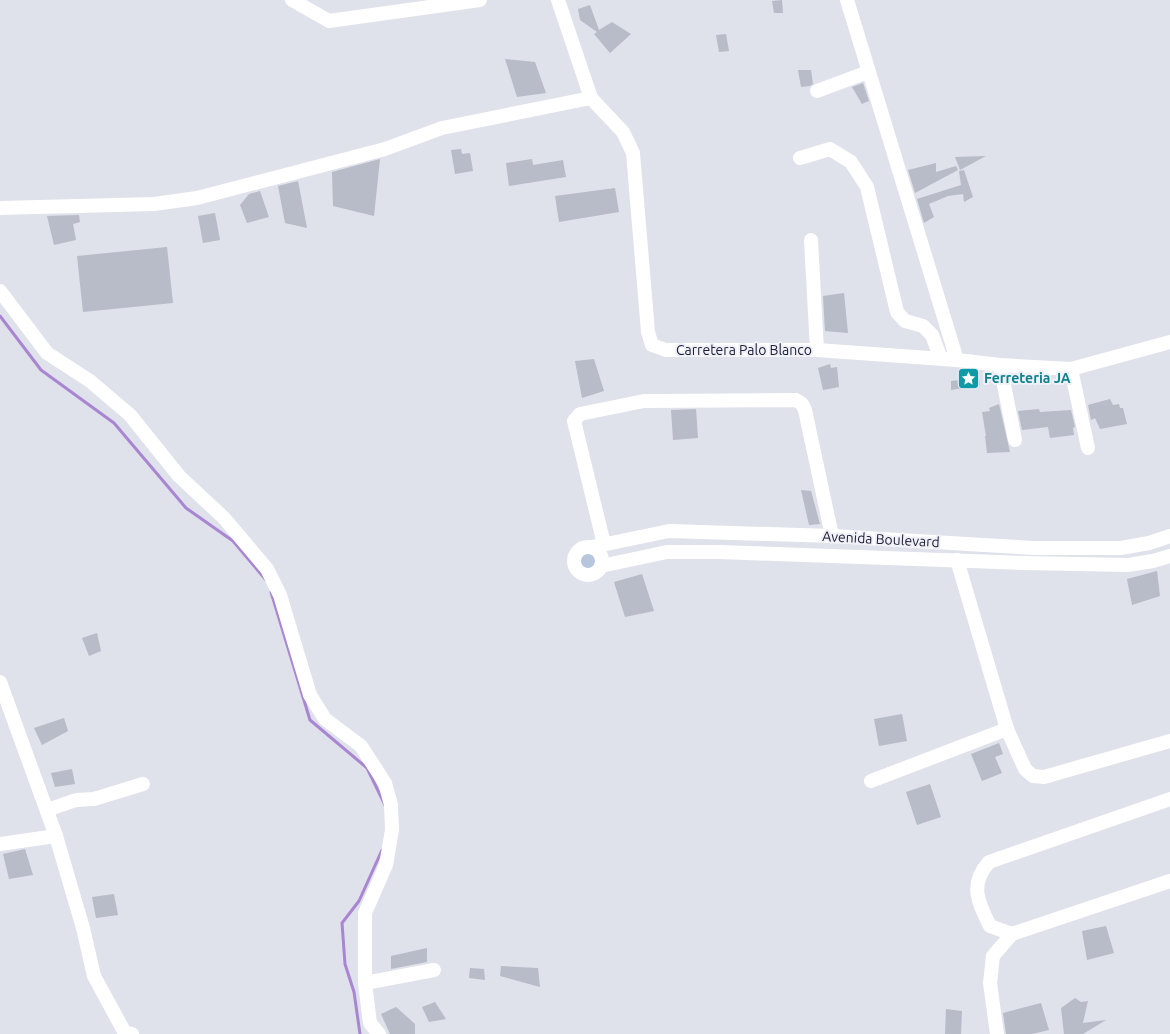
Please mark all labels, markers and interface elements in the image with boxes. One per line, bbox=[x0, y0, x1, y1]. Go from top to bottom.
street label: Carretera Palo Blanco bbox=[676, 342, 812, 358]
place icon: Ferreteria JA bbox=[956, 366, 980, 390]
place label: Ferreteria JA bbox=[984, 370, 1071, 386]
street label: Avenida Boulevard bbox=[822, 528, 940, 550]

